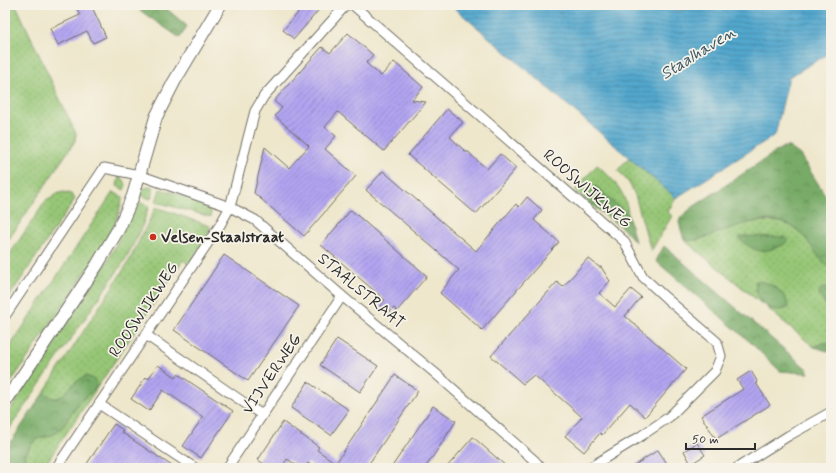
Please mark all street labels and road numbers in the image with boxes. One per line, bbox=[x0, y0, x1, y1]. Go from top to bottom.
street label: ROOSWIJKWEG bbox=[538, 145, 636, 233]
street label: STAALSTRAAT bbox=[313, 248, 409, 334]
street label: ROOSWIJKWEG bbox=[104, 258, 184, 362]
street label: VIJVERWEG bbox=[237, 330, 307, 418]

